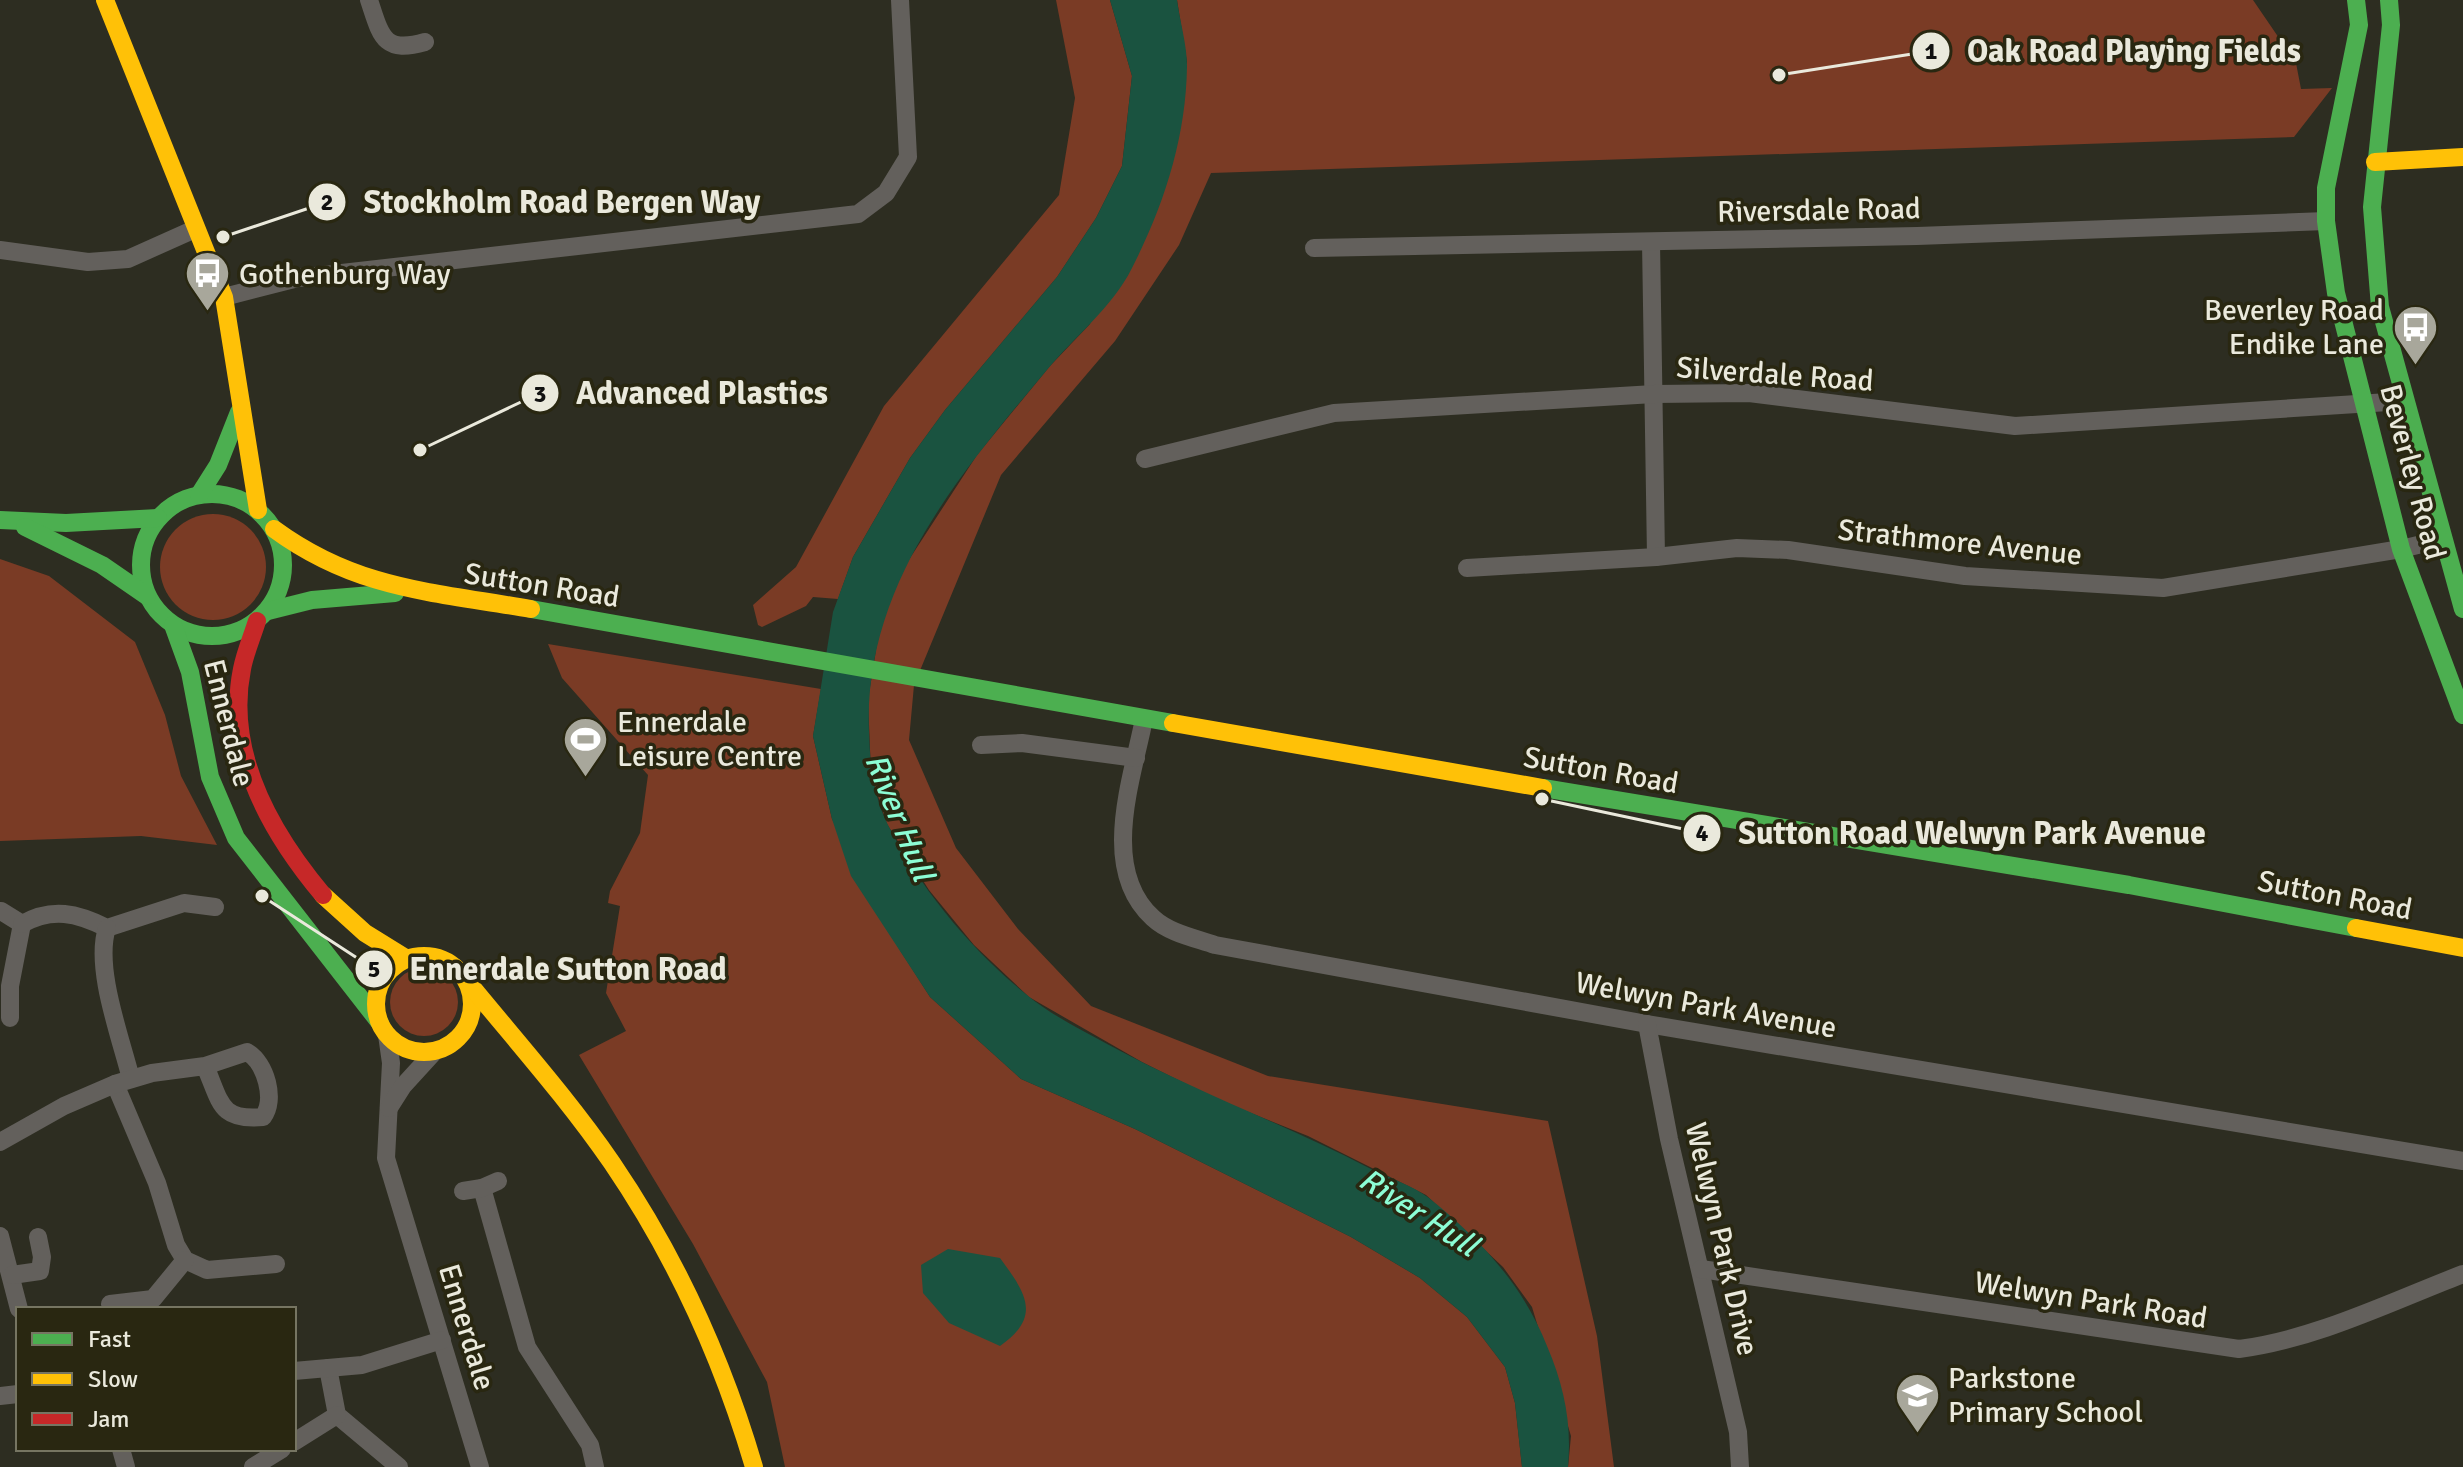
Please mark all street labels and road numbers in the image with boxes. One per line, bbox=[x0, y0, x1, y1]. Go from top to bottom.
street label: Riversdale Road bbox=[1717, 190, 1921, 231]
street label: Silverdale Road bbox=[1675, 349, 1875, 400]
street label: Beverley Road bbox=[2371, 380, 2454, 564]
street label: Strathmore Avenue bbox=[1836, 511, 2084, 574]
street label: Sutton Road bbox=[462, 555, 622, 616]
street label: Ennerdale bbox=[195, 656, 262, 791]
street label: Sutton Road bbox=[1521, 739, 1681, 802]
street label: Sutton Road bbox=[2255, 862, 2415, 929]
street label: Welwyn Park Avenue bbox=[1572, 964, 1839, 1047]
street label: Welwyn Park Drive bbox=[1677, 1119, 1766, 1359]
street label: Ennerdale bbox=[430, 1260, 503, 1395]
street label: Welwyn Park Road bbox=[1972, 1264, 2210, 1337]

